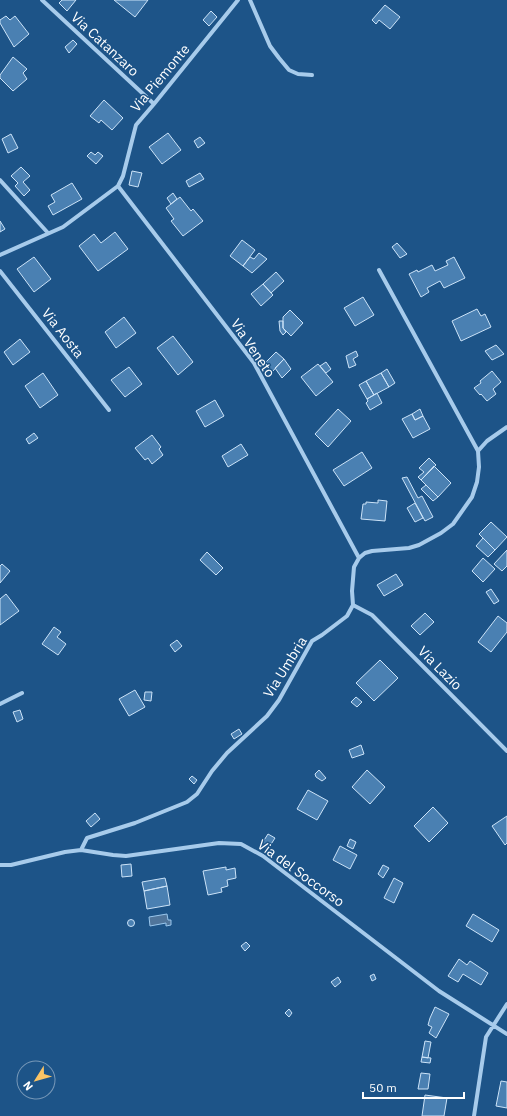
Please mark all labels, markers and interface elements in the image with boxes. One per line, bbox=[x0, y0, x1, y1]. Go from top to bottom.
street label: Via Catanzaro bbox=[67, 8, 143, 80]
street label: Via Piemonte bbox=[126, 40, 194, 116]
street label: Via Aosta bbox=[38, 304, 88, 362]
street label: Via Veneto bbox=[227, 315, 279, 381]
street label: Via Umbria bbox=[259, 633, 311, 701]
street label: Via Lazio bbox=[414, 642, 466, 694]
street label: Via del Soccorso bbox=[254, 835, 348, 911]
north arrow bbox=[16, 1060, 56, 1100]
scale bar bbox=[363, 1074, 464, 1100]
text: N bbox=[20, 1079, 36, 1093]
text: 50 m bbox=[369, 1080, 397, 1095]

